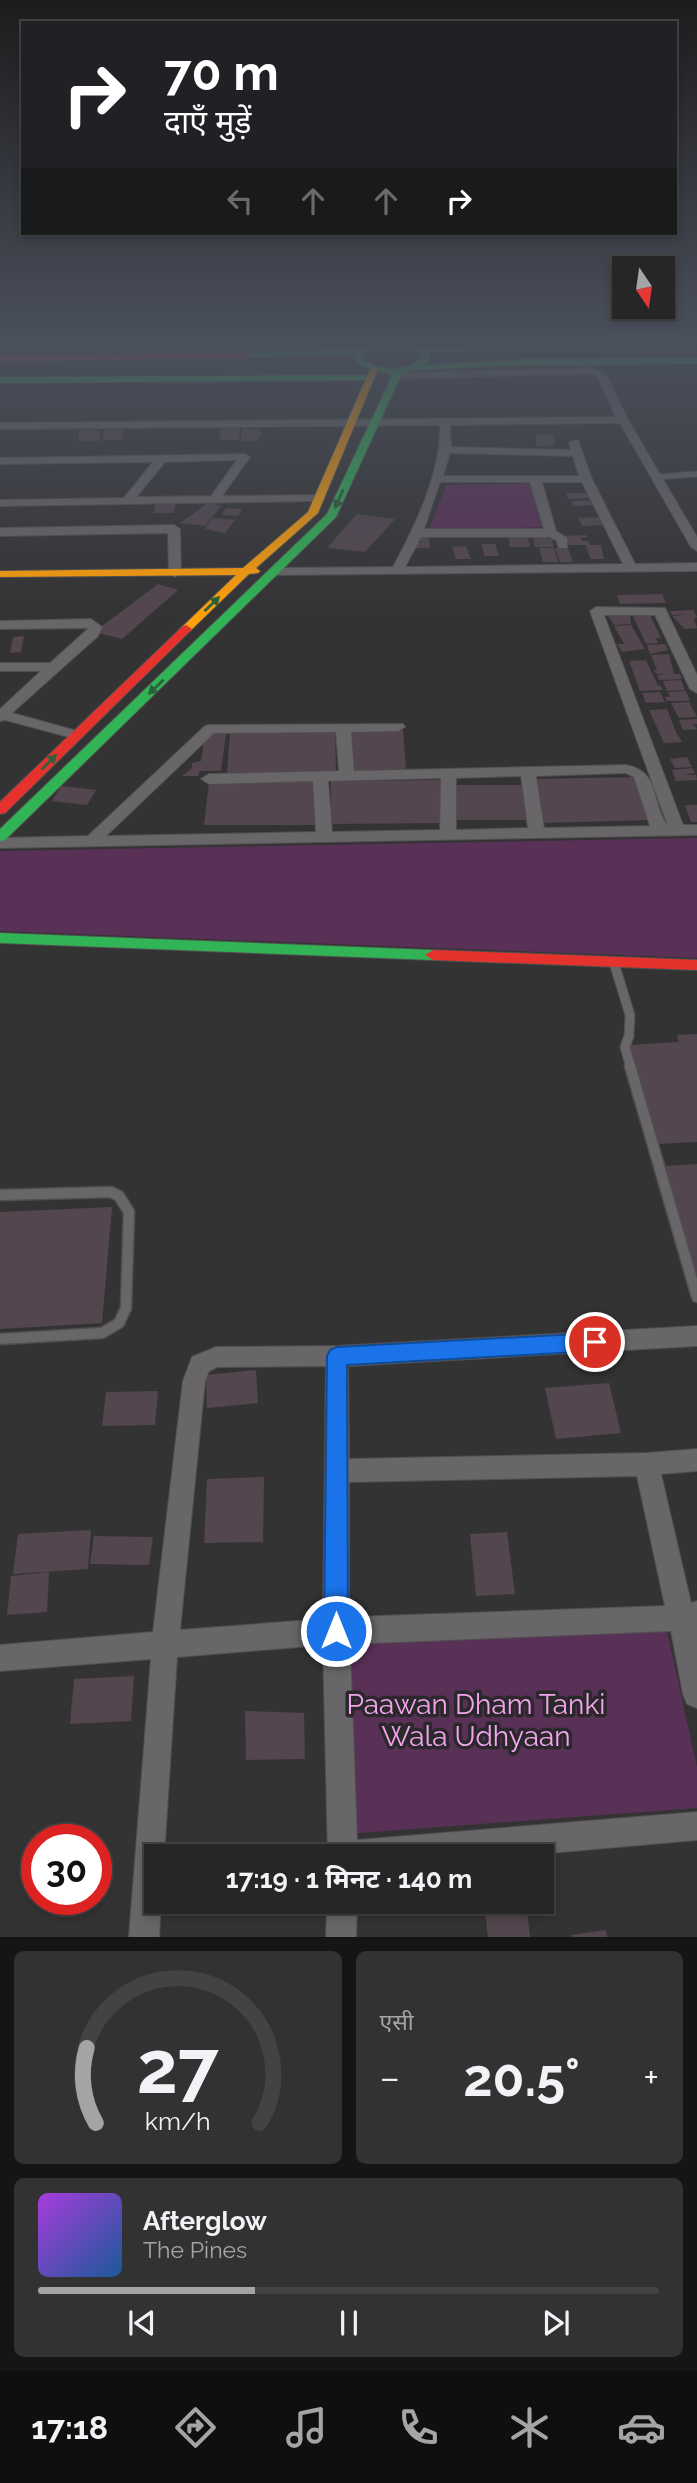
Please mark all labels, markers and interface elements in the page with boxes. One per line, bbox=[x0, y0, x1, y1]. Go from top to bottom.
text: 70 m bbox=[164, 44, 279, 101]
icon: right bbox=[49, 49, 140, 140]
text: दाएँ मुड़ें bbox=[164, 103, 251, 140]
icon: left bbox=[221, 182, 259, 220]
icon: ahead bbox=[294, 182, 332, 220]
icon: ahead bbox=[367, 182, 405, 220]
icon: right bbox=[440, 182, 478, 220]
north arrow bbox=[612, 256, 676, 318]
map controls bbox=[612, 256, 675, 319]
one-way arrow bbox=[333, 489, 345, 509]
one-way arrow bbox=[203, 596, 220, 612]
one-way arrow bbox=[148, 679, 165, 695]
one-way arrow bbox=[40, 753, 57, 770]
pin bbox=[565, 1312, 625, 1372]
icon: arrive bbox=[576, 1323, 614, 1361]
position arrow bbox=[299, 1594, 373, 1668]
park label: Paawan Dham Tanki Wala Udhyaan bbox=[347, 1688, 605, 1753]
speed limit sign: 30 bbox=[21, 1824, 112, 1915]
text: 17:19 · 1 मिनट · 140 m bbox=[226, 1864, 472, 1894]
text: एसी bbox=[380, 2008, 414, 2035]
text: 27 bbox=[137, 2026, 219, 2111]
text: 20.5° bbox=[463, 2047, 580, 2108]
text: − bbox=[380, 2055, 400, 2100]
text: + bbox=[643, 2055, 659, 2100]
text: km/h bbox=[145, 2106, 211, 2136]
text: Afterglow bbox=[143, 2206, 267, 2236]
text: The Pines bbox=[143, 2236, 247, 2263]
icon: previous bbox=[123, 2304, 161, 2342]
icon: pause bbox=[330, 2304, 368, 2342]
icon: next bbox=[537, 2304, 575, 2342]
icon: directions bbox=[171, 2403, 220, 2452]
icon: music bbox=[282, 2403, 331, 2452]
icon: phone bbox=[394, 2403, 443, 2452]
icon: climate bbox=[505, 2403, 554, 2452]
icon: car bbox=[617, 2403, 666, 2452]
text: 17:18 bbox=[31, 2409, 108, 2446]

